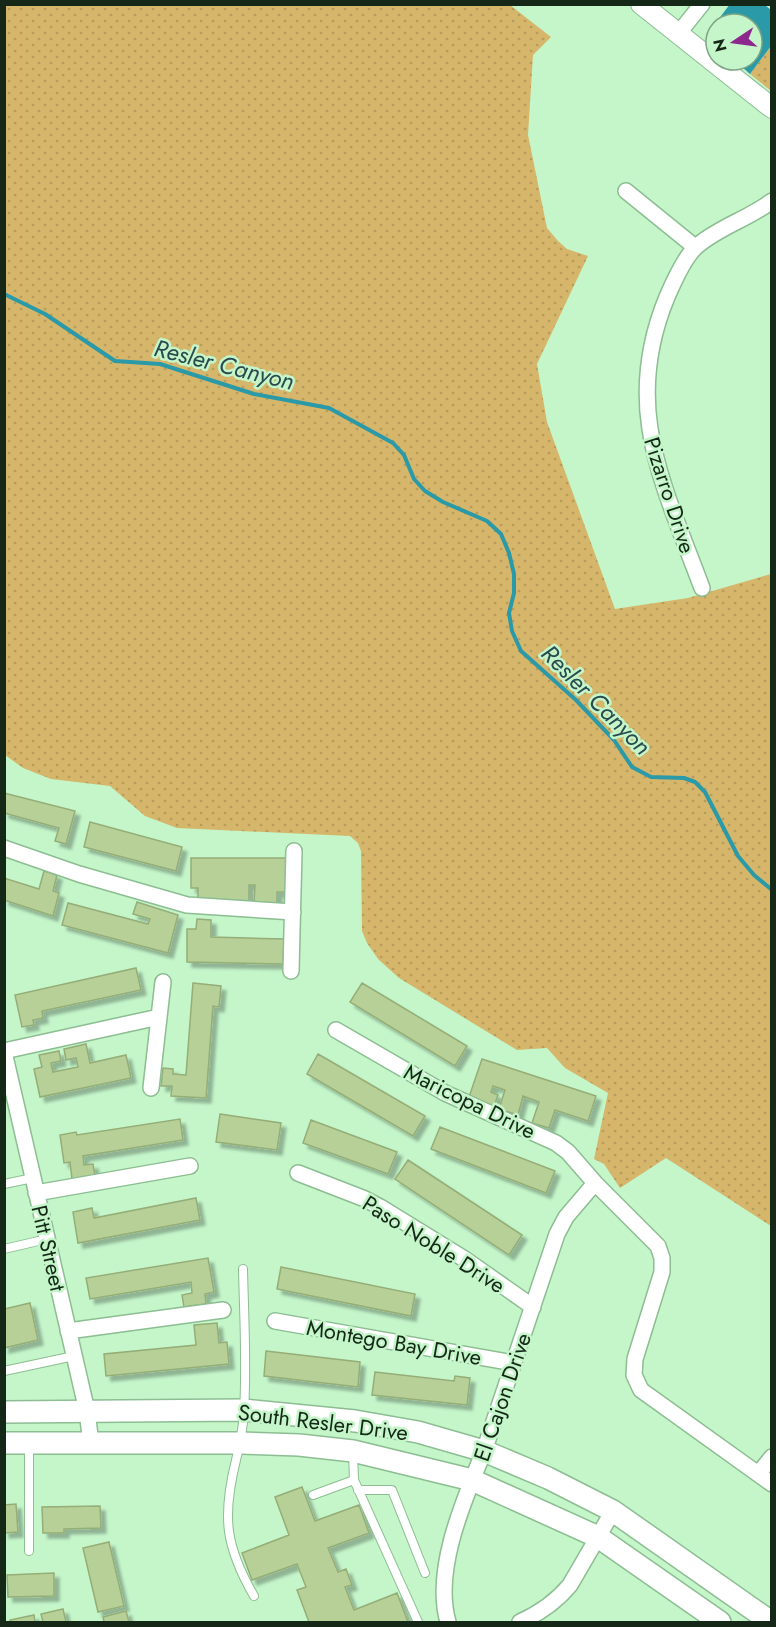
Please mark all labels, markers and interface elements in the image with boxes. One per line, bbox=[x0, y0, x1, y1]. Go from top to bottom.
north arrow bbox=[704, 12, 764, 72]
text: N bbox=[707, 36, 733, 54]
water label: Resler Canyon bbox=[150, 330, 298, 399]
street label: Pizarro Drive bbox=[636, 433, 704, 557]
water label: Resler Canyon bbox=[533, 637, 659, 763]
street label: Maricopa Drive bbox=[399, 1055, 541, 1147]
street label: Paso Noble Drive bbox=[356, 1187, 512, 1301]
street label: Pitt Street bbox=[24, 1202, 75, 1295]
street label: Montego Bay Drive bbox=[304, 1311, 484, 1373]
street label: El Cajon Drive bbox=[465, 1328, 539, 1466]
street label: South Resler Drive bbox=[236, 1396, 410, 1448]

